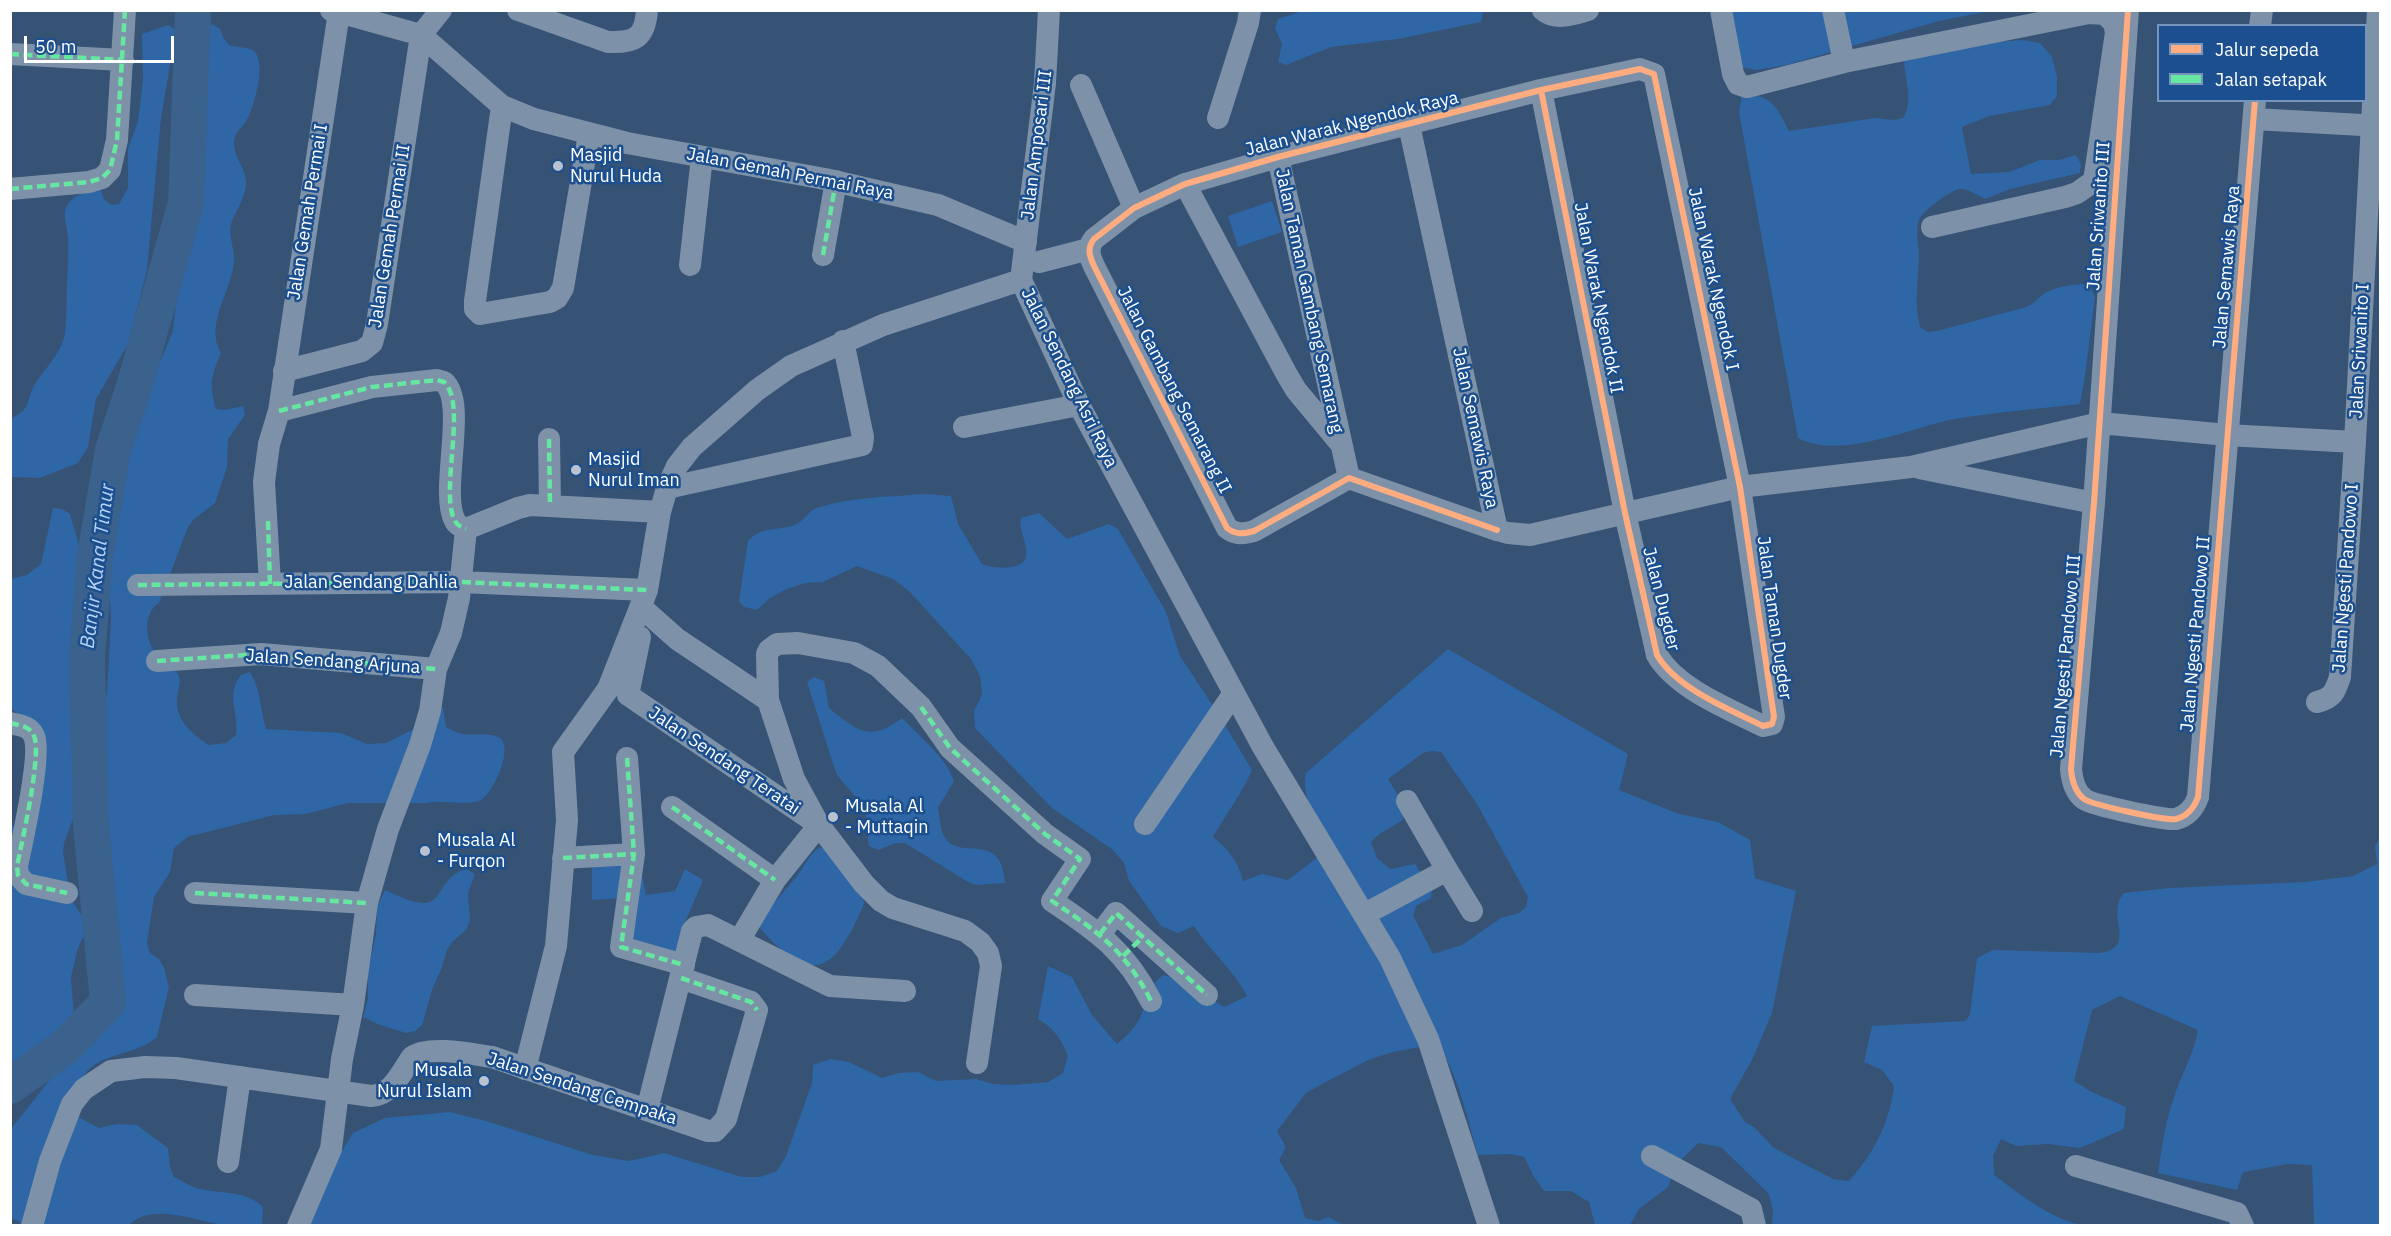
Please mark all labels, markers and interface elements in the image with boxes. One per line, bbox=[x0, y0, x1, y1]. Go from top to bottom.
scale bar bbox=[27, 24, 177, 62]
legend bbox=[2157, 24, 2367, 102]
text: 50 m bbox=[35, 35, 77, 58]
text: Jalur sepeda bbox=[2215, 38, 2319, 61]
text: Jalan setapak bbox=[2215, 68, 2327, 91]
street label: Jalan Amposari III bbox=[1017, 69, 1057, 221]
street label: Jalan Warak Ngendok Raya bbox=[1243, 87, 1461, 161]
street label: Jalan Gemah Permai I bbox=[283, 122, 333, 302]
street label: Jalan Sriwanito III bbox=[2083, 141, 2115, 291]
street label: Jalan Gemah Permai II bbox=[365, 143, 415, 329]
street label: Jalan Gemah Permai Raya bbox=[685, 143, 895, 205]
place label: Masjid Nurul Huda bbox=[570, 145, 662, 188]
marker: Masjid Nurul Huda bbox=[551, 159, 565, 173]
street label: Jalan Taman Gambang Semarang bbox=[1270, 167, 1348, 435]
street label: Jalan Semawis Raya bbox=[2209, 184, 2245, 350]
street label: Jalan Warak Ngendok I bbox=[1683, 185, 1743, 373]
street label: Jalan Warak Ngendok II bbox=[1569, 201, 1627, 395]
street label: Jalan Gambang Semarang II bbox=[1112, 283, 1236, 497]
street label: Jalan Sriwanito I bbox=[2346, 283, 2374, 419]
street label: Jalan Sendang Asri Raya bbox=[1016, 285, 1122, 471]
street label: Jalan Semawis Raya bbox=[1447, 346, 1503, 510]
place label: Masjid Nurul Iman bbox=[588, 449, 680, 492]
marker: Masjid Nurul Iman bbox=[569, 463, 583, 477]
water label: Banjir Kanal Timur bbox=[76, 482, 120, 650]
street label: Jalan Ngesti Pandowo I bbox=[2329, 483, 2363, 673]
street label: Jalan Taman Dugder bbox=[1752, 535, 1796, 701]
street label: Jalan Ngesti Pandowo II bbox=[2177, 535, 2215, 733]
street label: Jalan Dugder bbox=[1638, 545, 1684, 653]
street label: Jalan Ngesti Pandowo III bbox=[2046, 553, 2086, 759]
street label: Jalan Sendang Dahlia bbox=[284, 572, 458, 594]
street label: Jalan Sendang Arjuna bbox=[245, 645, 421, 679]
street label: Jalan Sendang Teratai bbox=[644, 702, 804, 820]
place label: Musala Al - Muttaqin bbox=[845, 796, 929, 838]
marker: Musala Al - Muttaqin bbox=[826, 810, 840, 824]
place label: Musala Al - Furqon bbox=[437, 830, 515, 872]
marker: Musala Al - Furqon bbox=[418, 844, 432, 858]
street label: Jalan Sendang Cempaka bbox=[484, 1048, 680, 1130]
place label: Musala Nurul Islam bbox=[377, 1060, 472, 1102]
marker: Musala Nurul Islam bbox=[477, 1074, 491, 1088]

